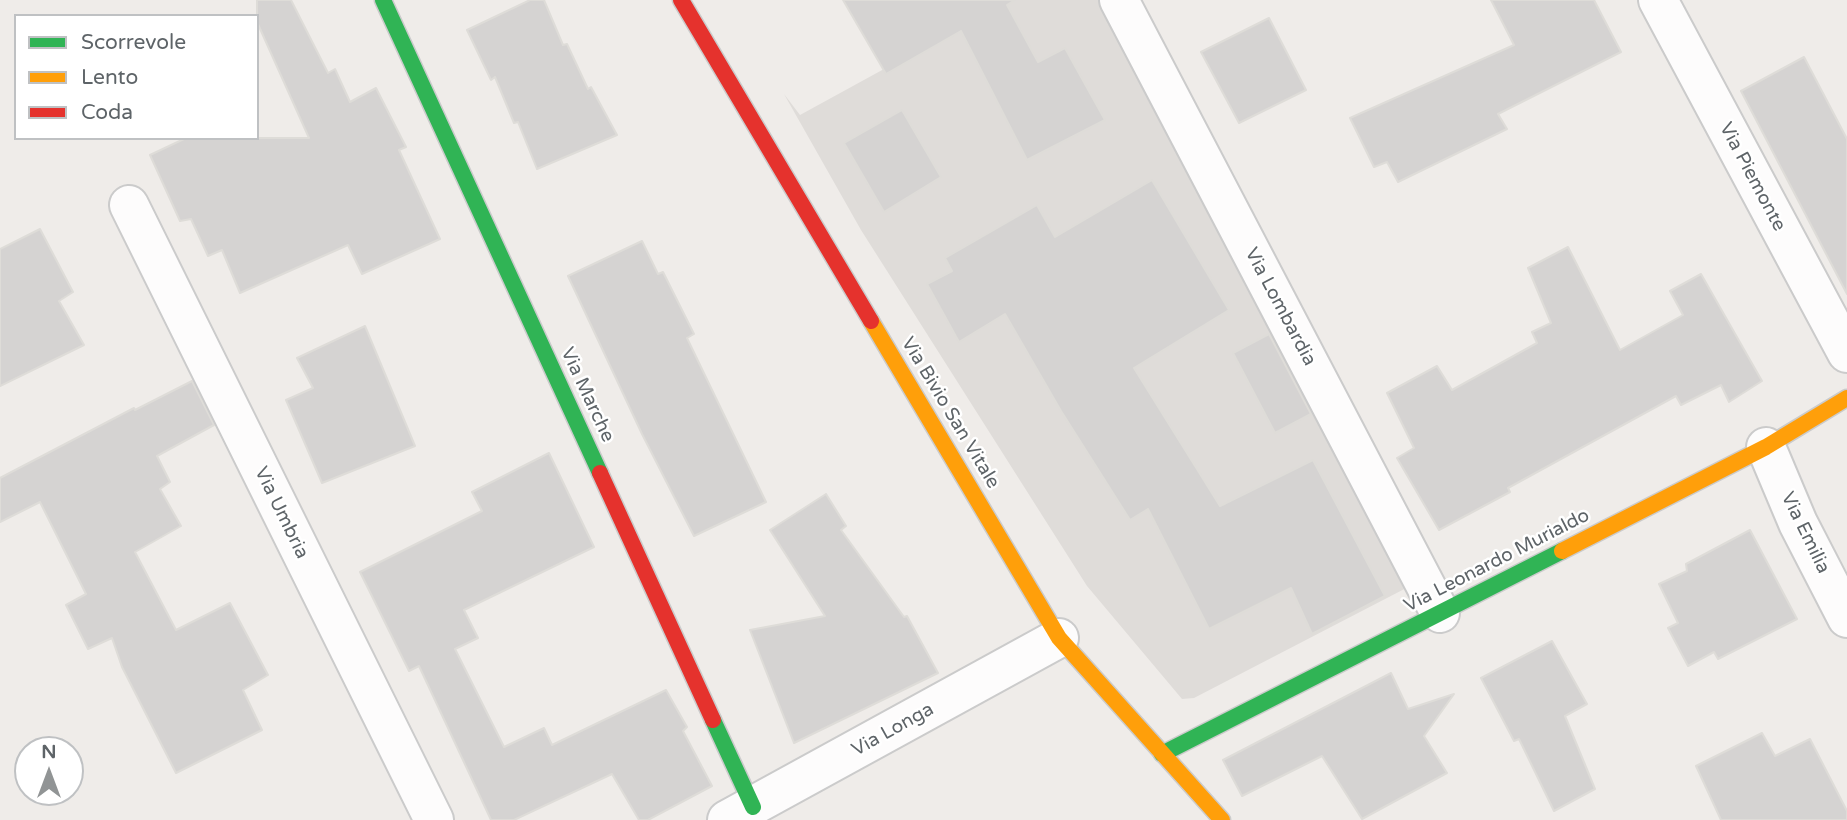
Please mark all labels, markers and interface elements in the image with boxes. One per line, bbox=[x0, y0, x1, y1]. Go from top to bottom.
legend bbox=[14, 14, 259, 140]
text: Scorrevole bbox=[81, 30, 186, 55]
text: Lento bbox=[81, 65, 138, 90]
text: Coda bbox=[81, 100, 133, 125]
street label: Via Piemonte bbox=[1714, 119, 1790, 235]
street label: Via Lombardia bbox=[1239, 244, 1321, 370]
street label: Via Bivio San Vitale bbox=[896, 333, 1004, 493]
street label: Via Marche bbox=[555, 344, 619, 446]
street label: Via Umbria bbox=[249, 463, 313, 563]
street label: Via Emilia bbox=[1776, 489, 1834, 577]
street label: Via Leonardo Murialdo bbox=[1401, 504, 1593, 618]
street label: Via Longa bbox=[848, 698, 938, 762]
north arrow bbox=[14, 736, 84, 806]
text: N bbox=[41, 741, 57, 763]

